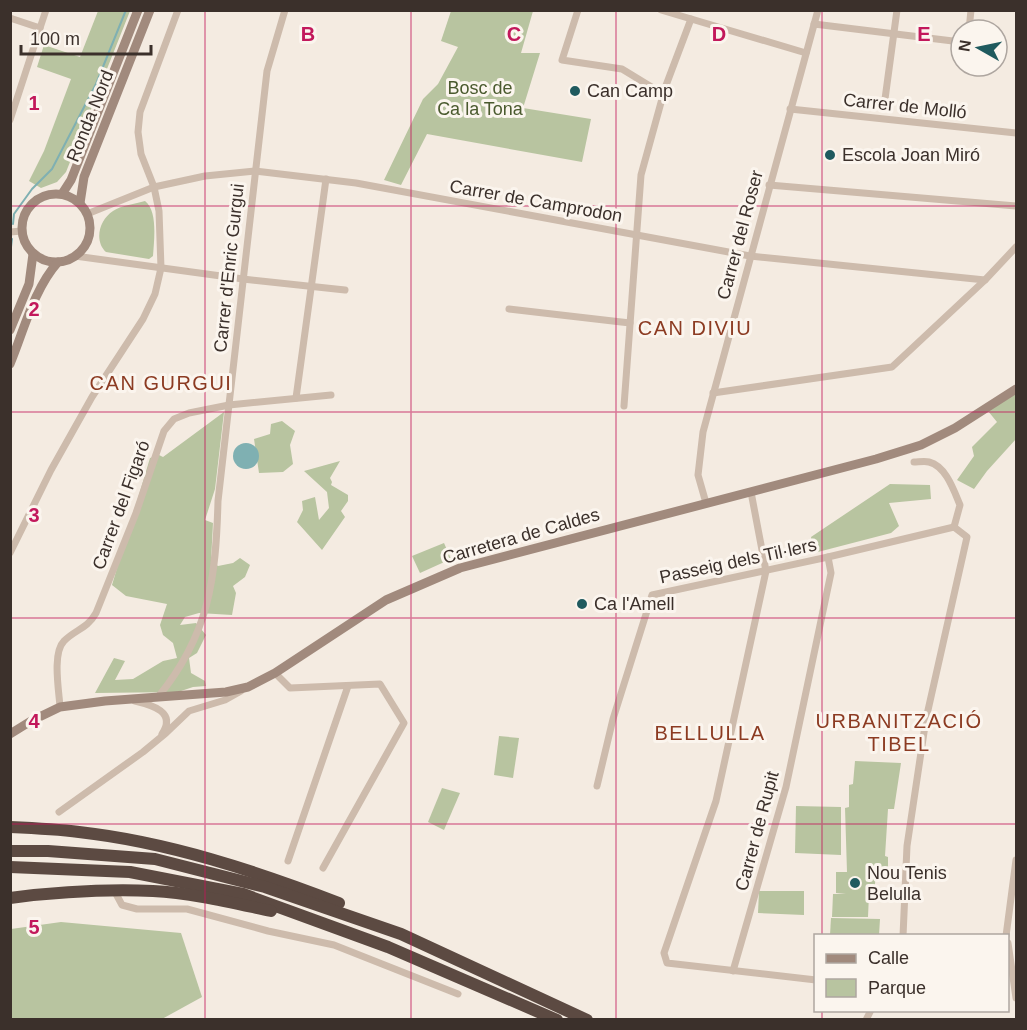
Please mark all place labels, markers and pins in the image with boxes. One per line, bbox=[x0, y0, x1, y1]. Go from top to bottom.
place label: Can Camp bbox=[587, 81, 673, 101]
marker: Can Camp bbox=[568, 84, 582, 98]
place label: Escola Joan Miró bbox=[842, 145, 980, 165]
marker: Escola Joan Miró bbox=[823, 148, 837, 162]
place label: Ca l'Amell bbox=[594, 594, 674, 614]
marker: Ca l'Amell bbox=[575, 597, 589, 611]
place label: Nou Tenis Belulla bbox=[867, 863, 947, 904]
marker: Nou Tenis Belulla bbox=[848, 876, 862, 890]

